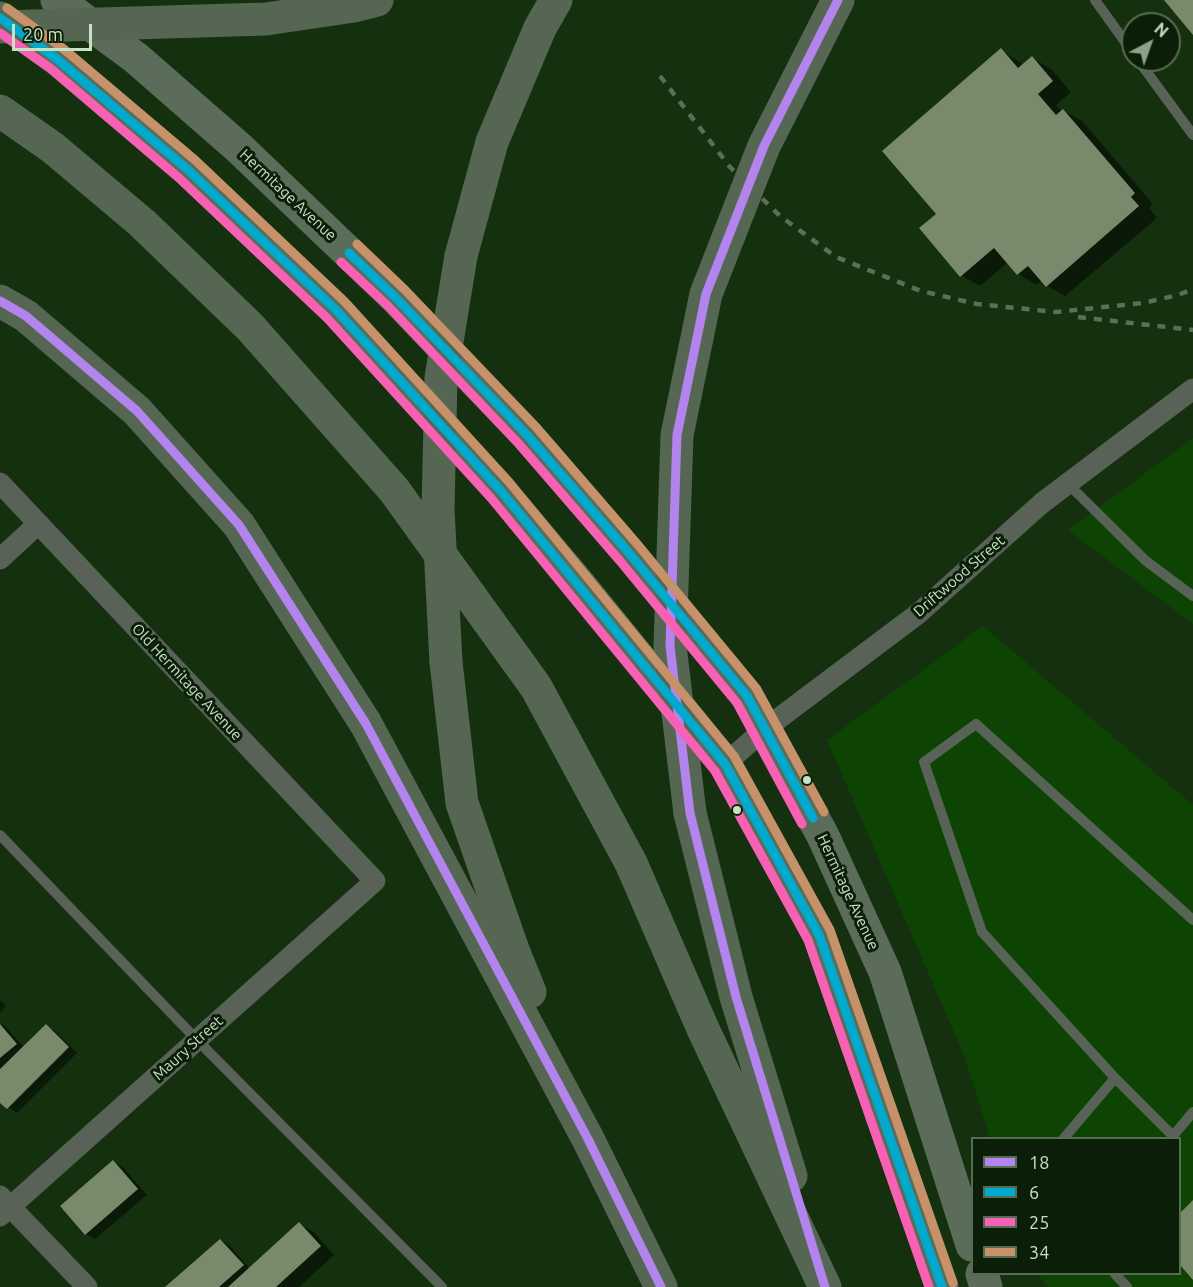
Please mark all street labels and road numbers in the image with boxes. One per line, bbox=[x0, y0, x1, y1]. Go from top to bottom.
street label: Hermitage Avenue bbox=[236, 146, 340, 244]
street label: Driftwood Street bbox=[910, 532, 1008, 620]
street label: Old Hermitage Avenue bbox=[128, 620, 246, 744]
street label: Hermitage Avenue bbox=[813, 831, 883, 953]
street label: Maury Street bbox=[149, 1012, 227, 1084]

